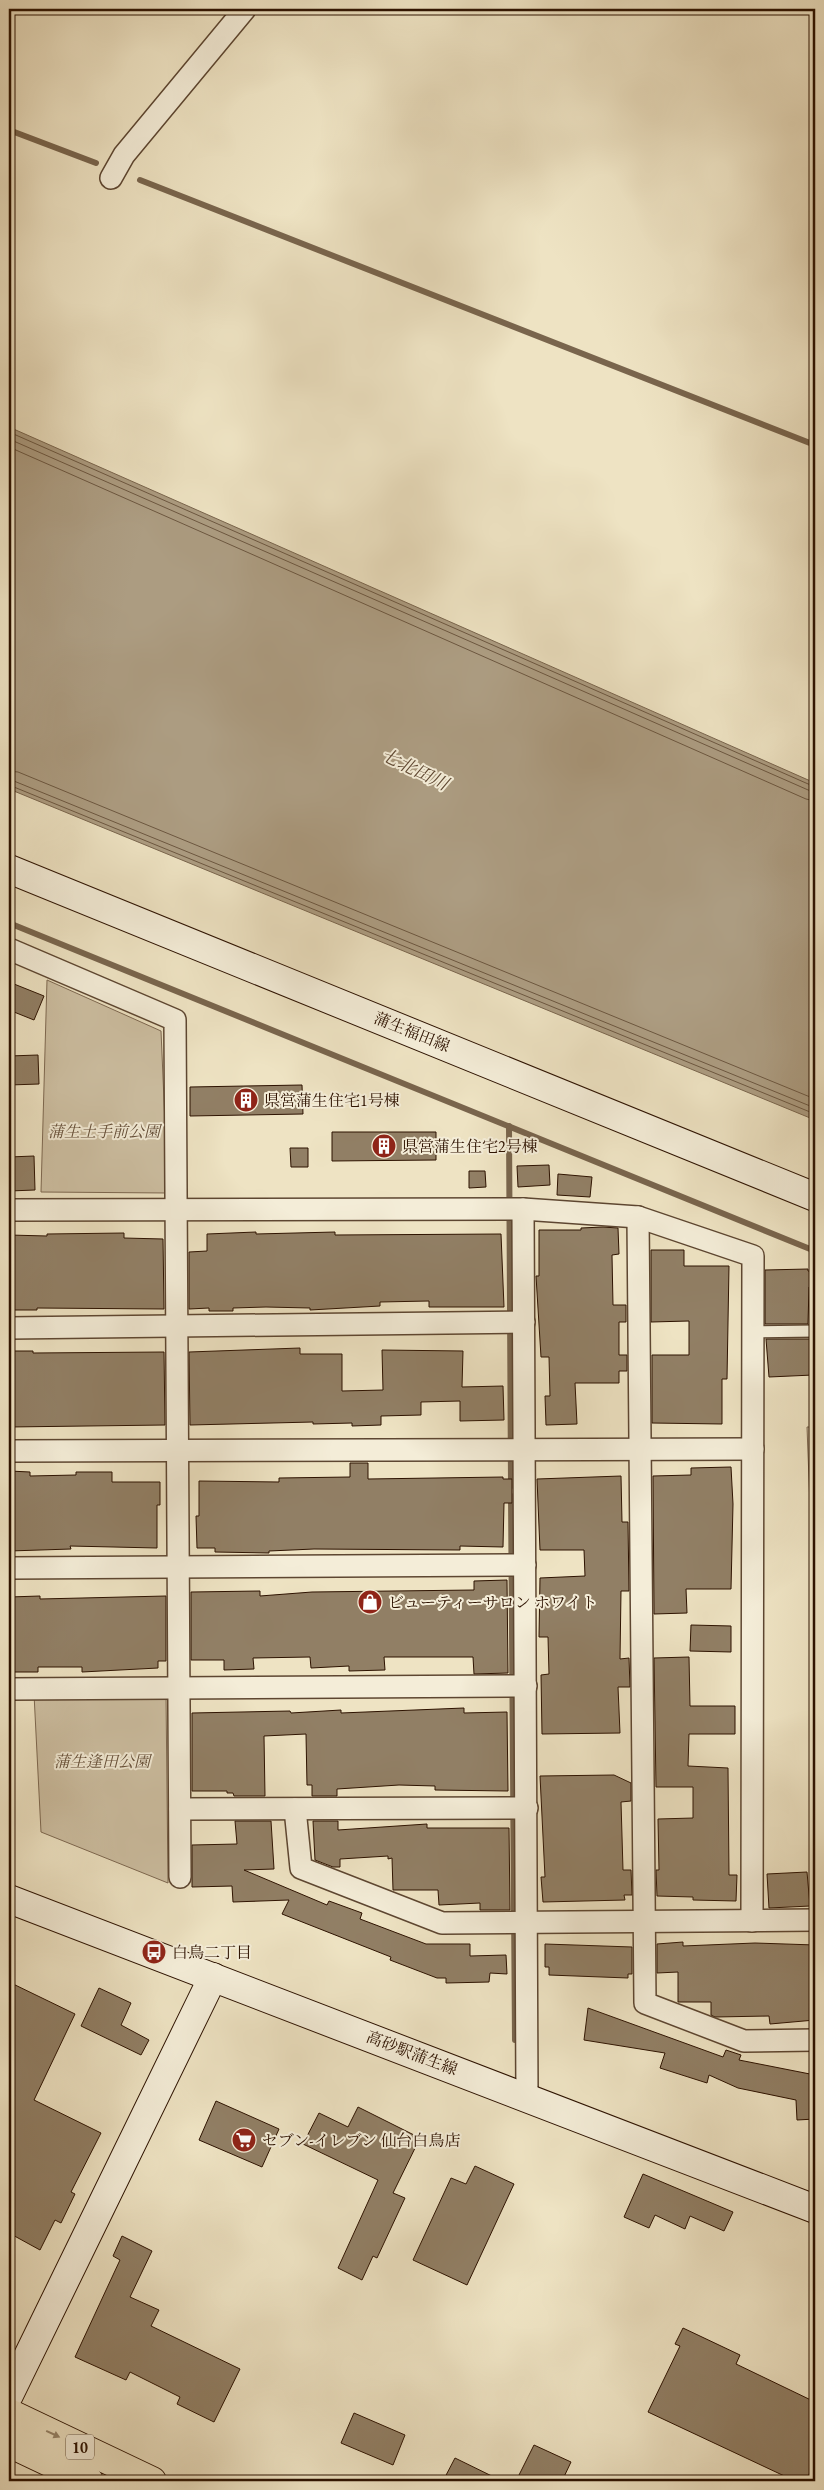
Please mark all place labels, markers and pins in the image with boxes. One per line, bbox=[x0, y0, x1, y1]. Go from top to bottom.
building icon: 県営蒲生住宅1号棟 bbox=[233, 1087, 259, 1113]
place label: 県営蒲生住宅1号棟 bbox=[264, 1090, 400, 1111]
building icon: 県営蒲生住宅2号棟 bbox=[371, 1133, 397, 1159]
place label: 県営蒲生住宅2号棟 bbox=[402, 1136, 538, 1157]
shop icon: ビューティーサロン ホワイト bbox=[357, 1589, 383, 1615]
place label: ビューティーサロン ホワイト bbox=[388, 1592, 597, 1613]
bus stop icon: 白鳥二丁目 bbox=[141, 1939, 167, 1965]
place label: 白鳥二丁目 bbox=[172, 1942, 252, 1963]
supermarket icon: セブン-イレブン 仙台白鳥店 bbox=[231, 2127, 257, 2153]
place label: セブン-イレブン 仙台白鳥店 bbox=[262, 2130, 460, 2151]

